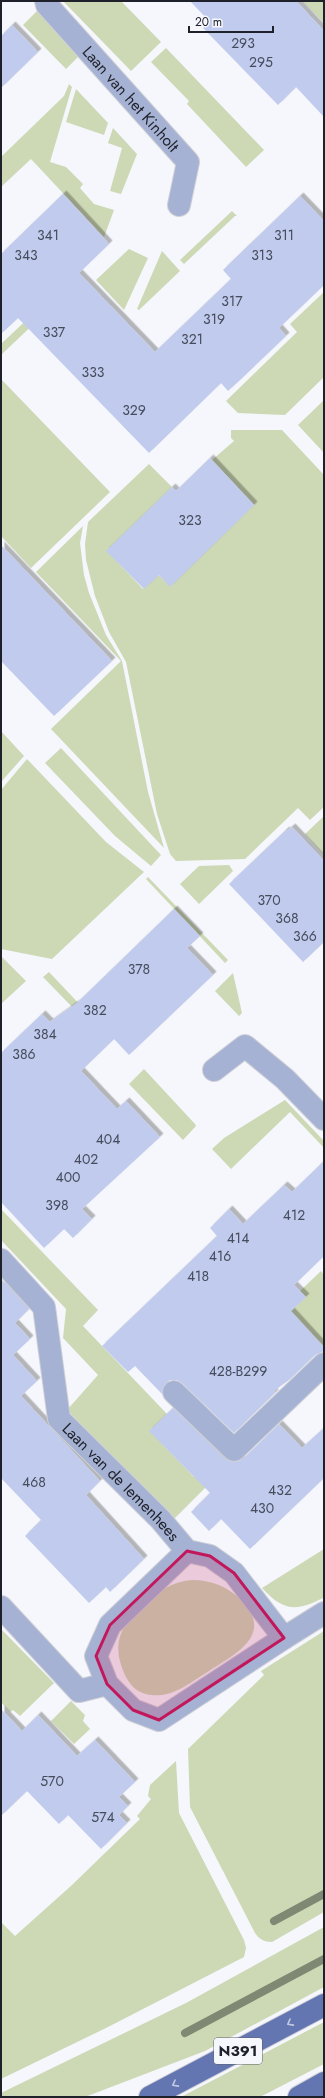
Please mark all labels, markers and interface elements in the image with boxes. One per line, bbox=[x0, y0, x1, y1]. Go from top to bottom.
scale bar bbox=[189, 8, 273, 34]
text: 20 m bbox=[195, 13, 222, 31]
house number: 293 bbox=[231, 33, 255, 53]
street label: Laan van het Kinholt bbox=[77, 41, 185, 157]
house number: 295 bbox=[249, 52, 273, 72]
house number: 341 bbox=[37, 225, 59, 245]
house number: 311 bbox=[274, 225, 294, 245]
house number: 343 bbox=[14, 245, 38, 265]
house number: 313 bbox=[251, 245, 273, 265]
house number: 317 bbox=[221, 291, 243, 311]
house number: 319 bbox=[203, 309, 225, 329]
house number: 337 bbox=[43, 322, 66, 342]
house number: 321 bbox=[181, 329, 203, 349]
house number: 333 bbox=[82, 362, 105, 382]
house number: 329 bbox=[122, 400, 146, 420]
house number: 323 bbox=[178, 510, 202, 530]
house number: 370 bbox=[257, 890, 281, 910]
house number: 368 bbox=[275, 908, 299, 928]
house number: 366 bbox=[293, 926, 317, 946]
house number: 378 bbox=[128, 959, 150, 979]
house number: 382 bbox=[83, 1000, 107, 1020]
house number: 384 bbox=[33, 1024, 57, 1044]
house number: 386 bbox=[12, 1044, 36, 1064]
house number: 404 bbox=[96, 1129, 120, 1149]
house number: 402 bbox=[74, 1149, 98, 1169]
house number: 400 bbox=[56, 1167, 80, 1187]
house number: 398 bbox=[45, 1195, 69, 1215]
house number: 412 bbox=[283, 1205, 305, 1225]
house number: 414 bbox=[227, 1228, 249, 1248]
house number: 416 bbox=[209, 1246, 231, 1266]
house number: 418 bbox=[187, 1266, 209, 1286]
house number: 428-B299 bbox=[209, 1361, 267, 1381]
street label: Laan van de Iemenhees bbox=[57, 1417, 185, 1546]
house number: 468 bbox=[22, 1472, 46, 1492]
house number: 432 bbox=[268, 1480, 292, 1500]
house number: 430 bbox=[250, 1498, 274, 1518]
house number: 570 bbox=[40, 1771, 64, 1791]
house number: 574 bbox=[91, 1807, 115, 1827]
one-way arrow bbox=[287, 2019, 294, 2026]
road number: N391 bbox=[214, 2038, 262, 2064]
one-way arrow bbox=[172, 2079, 179, 2087]

